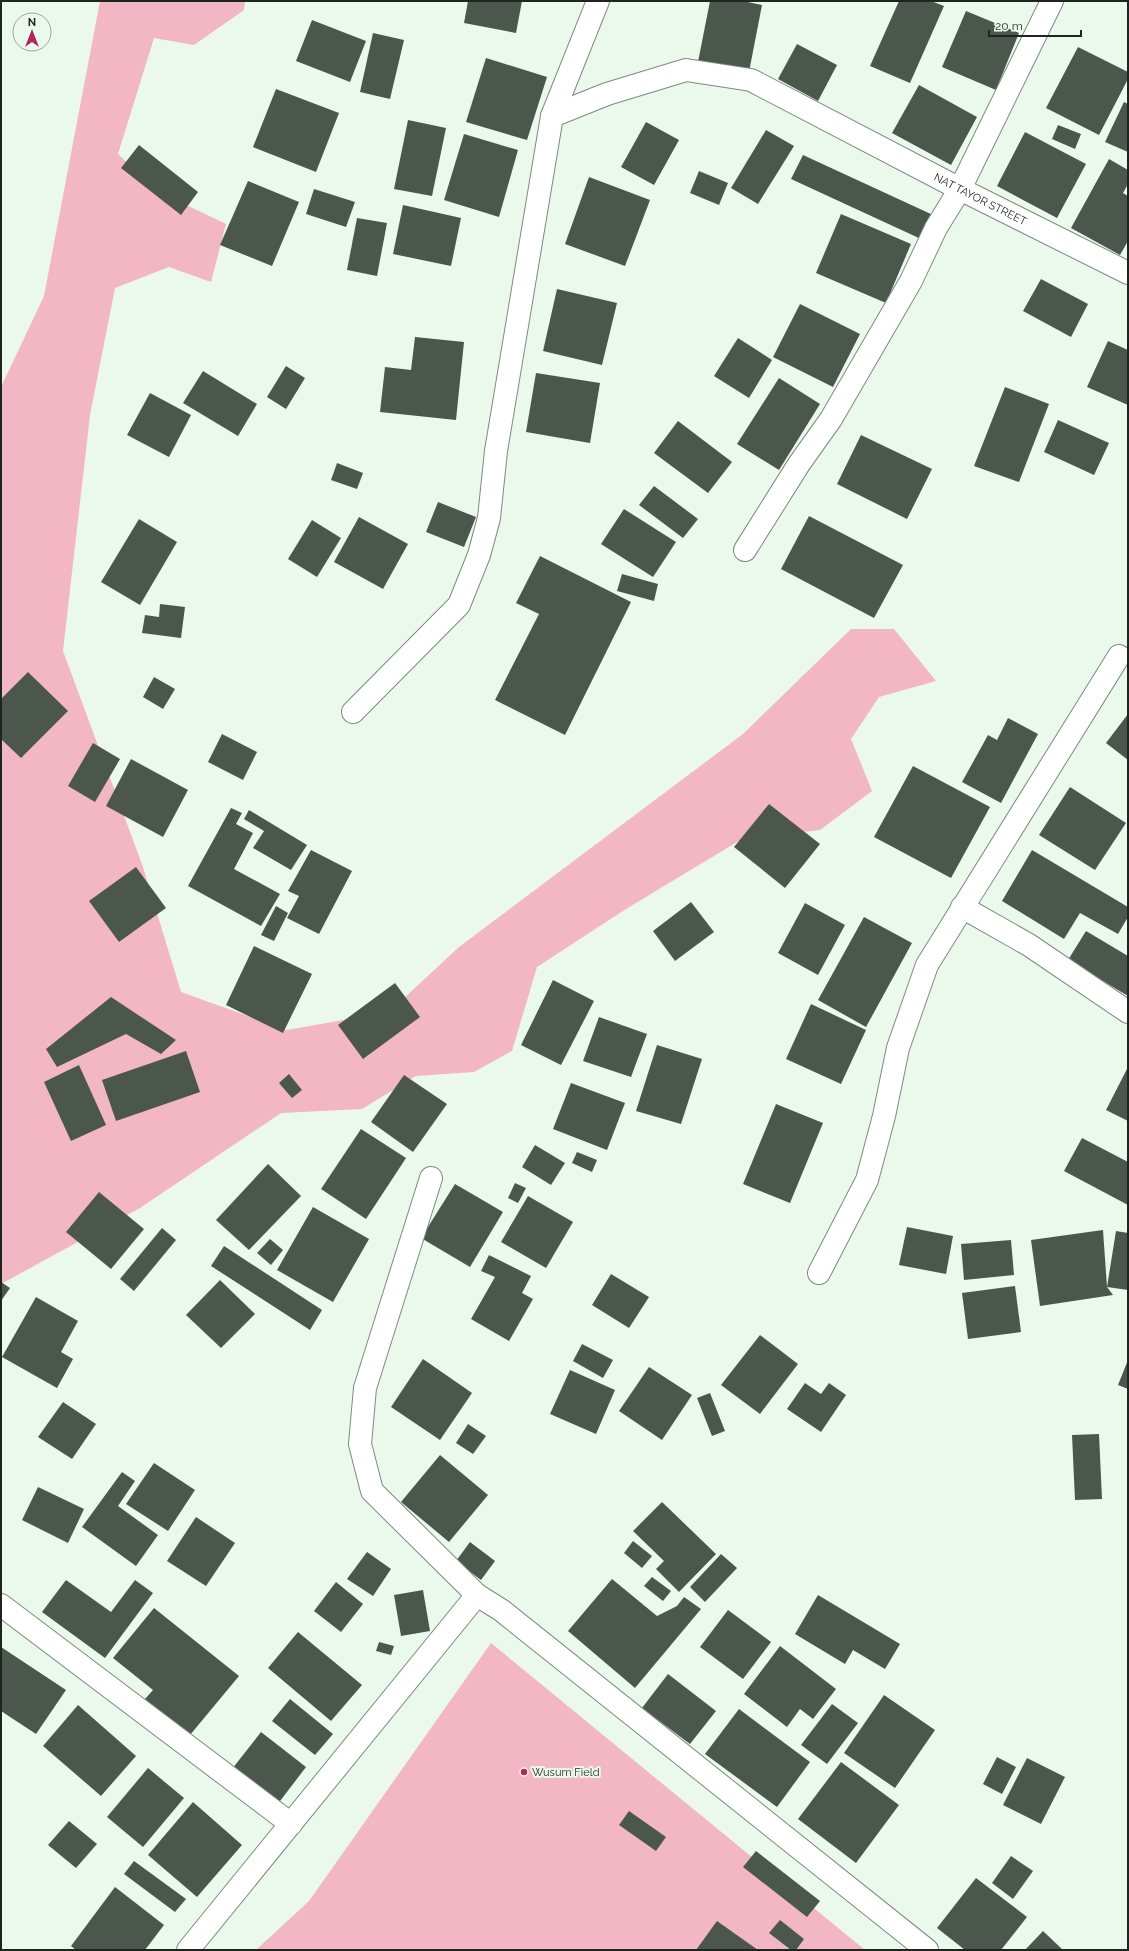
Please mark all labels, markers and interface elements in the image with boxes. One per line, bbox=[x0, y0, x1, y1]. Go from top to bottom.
north arrow bbox=[12, 12, 52, 52]
scale bar bbox=[989, 12, 1081, 38]
text: N bbox=[28, 16, 36, 29]
text: 20 m bbox=[995, 19, 1023, 33]
street label: NAT TAYOR STREET bbox=[932, 171, 1029, 228]
place label: Wusum Field bbox=[532, 1766, 600, 1779]
marker: Wusum Field bbox=[519, 1767, 529, 1777]

